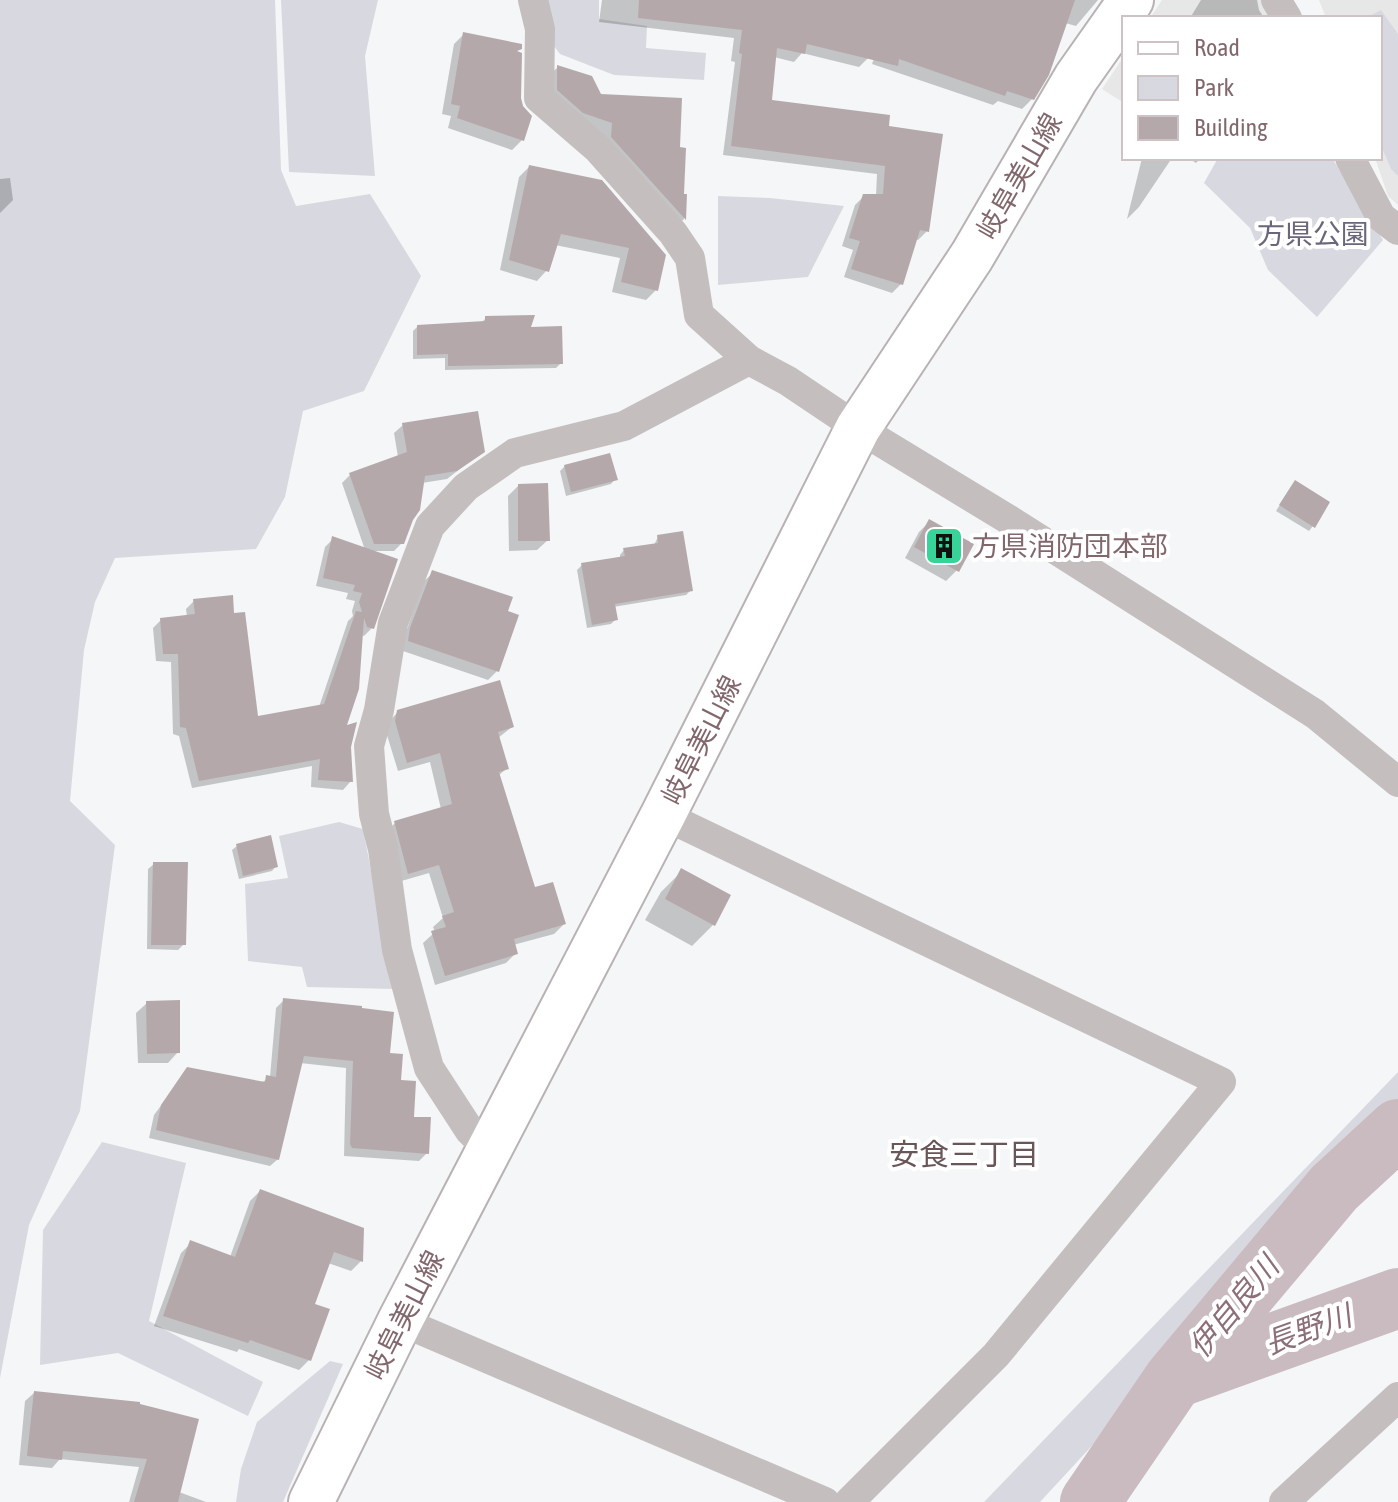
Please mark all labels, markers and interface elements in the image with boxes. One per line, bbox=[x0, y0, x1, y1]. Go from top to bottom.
legend bbox=[1122, 16, 1382, 160]
text: Road bbox=[1194, 34, 1240, 61]
text: Park bbox=[1194, 74, 1235, 101]
street label: 岐阜美山線 bbox=[970, 107, 1068, 245]
text: Building bbox=[1194, 114, 1268, 141]
park label: 方県公園 bbox=[1257, 218, 1369, 250]
building icon: 方県消防団本部 bbox=[923, 525, 965, 567]
place label: 方県消防団本部 bbox=[972, 530, 1168, 562]
street label: 岐阜美山線 bbox=[655, 670, 747, 810]
district label: 安食三丁目 bbox=[889, 1137, 1039, 1171]
street label: 岐阜美山線 bbox=[358, 1245, 450, 1385]
water label: 伊自良川 bbox=[1182, 1247, 1287, 1363]
water label: 長野川 bbox=[1260, 1297, 1359, 1360]

